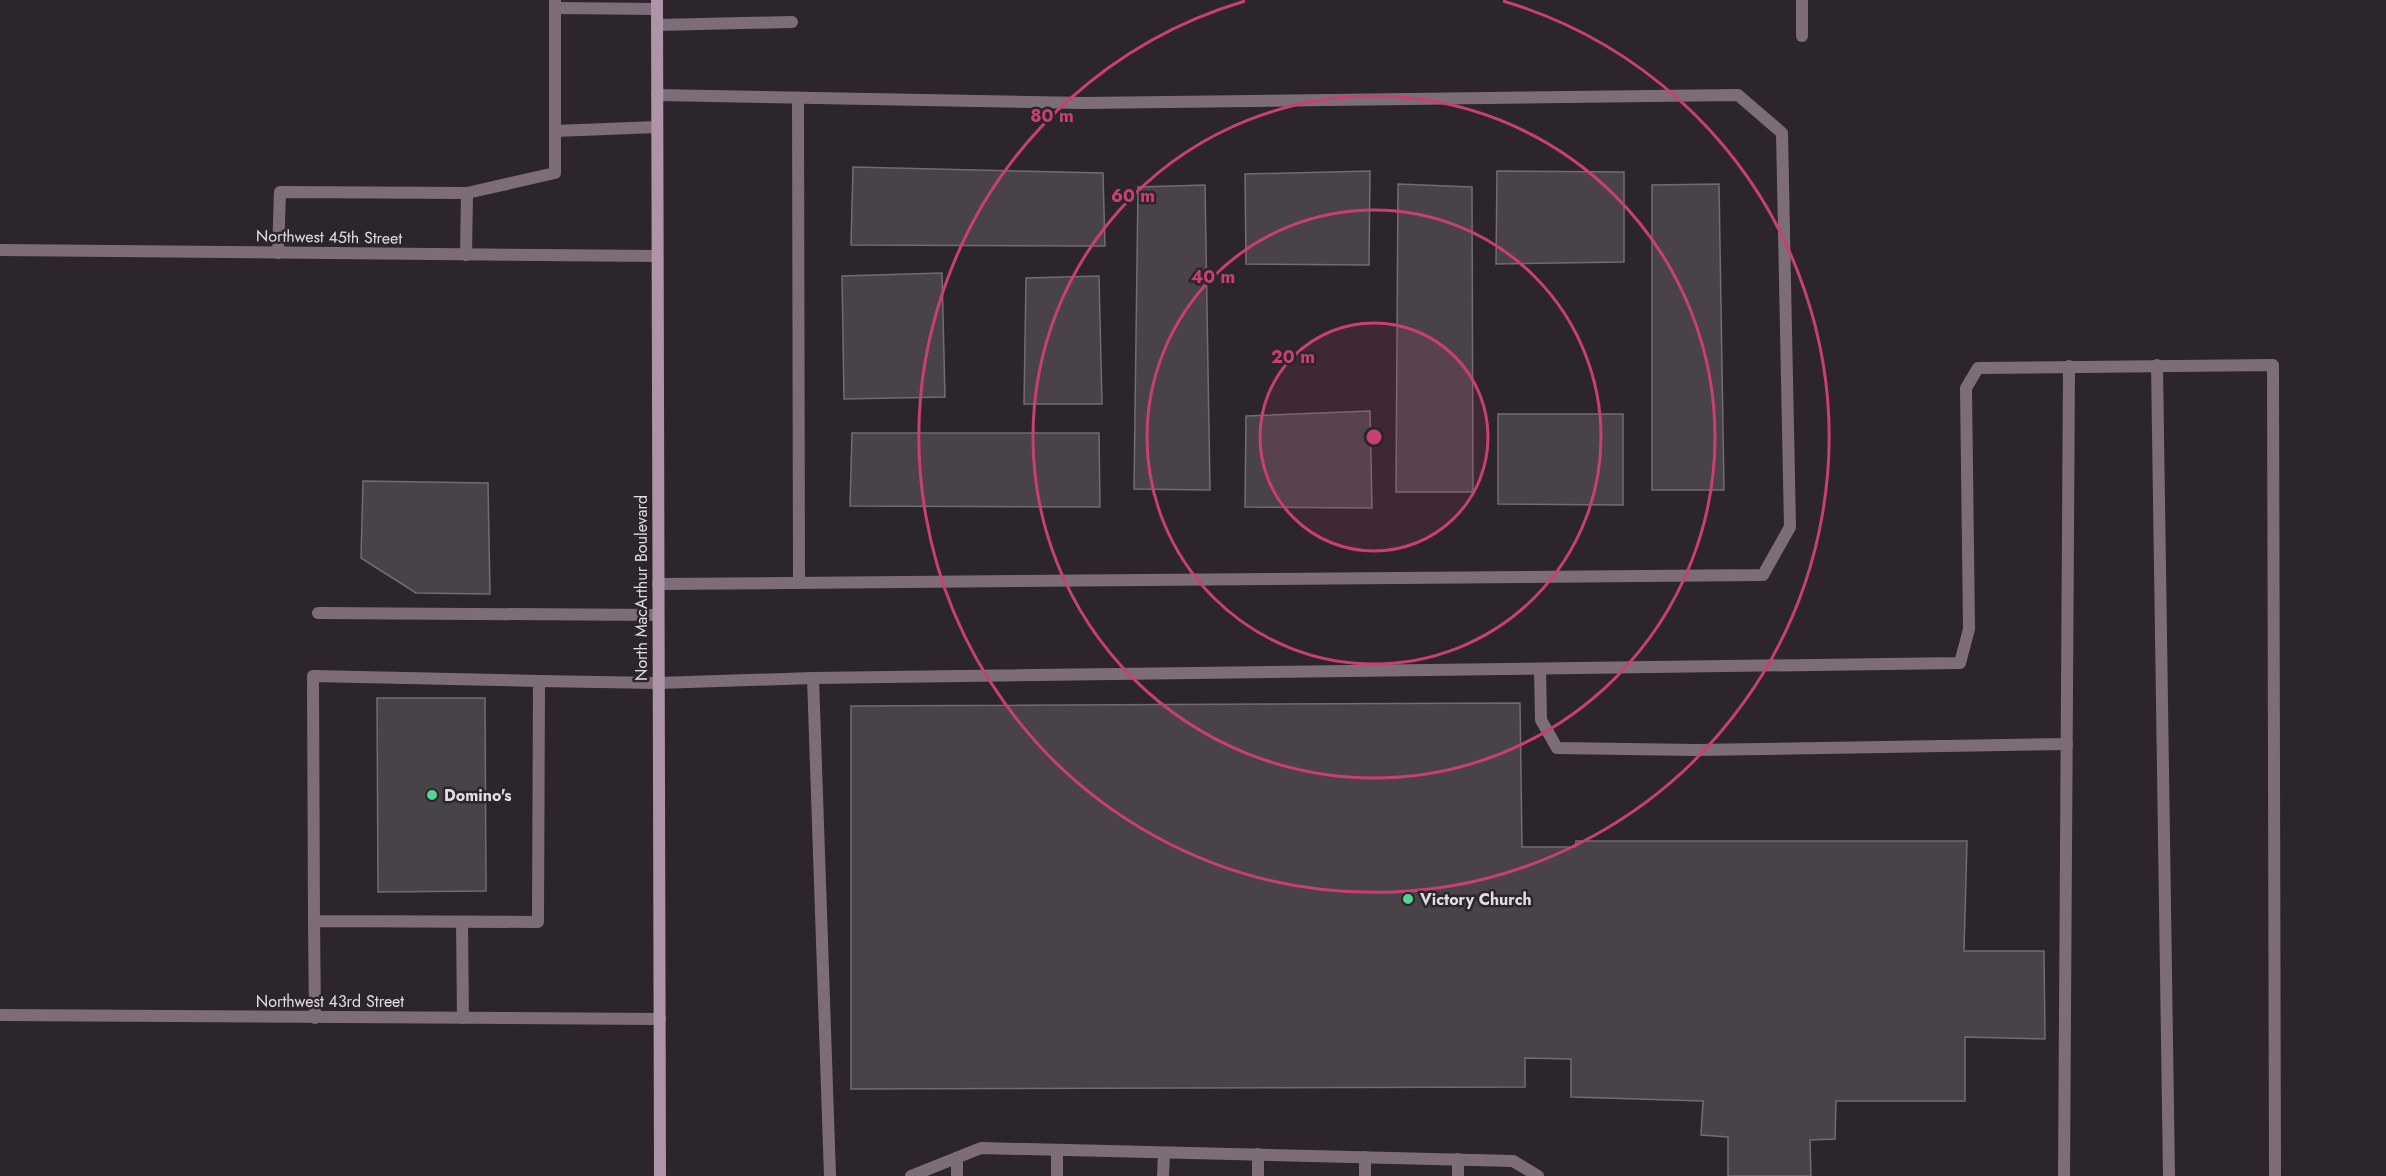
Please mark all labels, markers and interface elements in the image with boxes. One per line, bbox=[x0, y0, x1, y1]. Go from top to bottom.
text: 80 m bbox=[1030, 103, 1074, 129]
text: 60 m bbox=[1111, 183, 1155, 209]
street label: Northwest 45th Street bbox=[256, 224, 403, 250]
text: 40 m bbox=[1191, 264, 1235, 290]
text: 20 m bbox=[1271, 344, 1315, 370]
centre of rings bbox=[1364, 427, 1384, 447]
street label: North MacArthur Boulevard bbox=[630, 495, 653, 681]
place label: Domino's bbox=[444, 784, 511, 807]
marker: Domino's bbox=[425, 788, 439, 802]
place label: Victory Church bbox=[1419, 888, 1532, 911]
marker: Victory Church bbox=[1401, 892, 1415, 906]
street label: Northwest 43rd Street bbox=[256, 990, 404, 1013]

